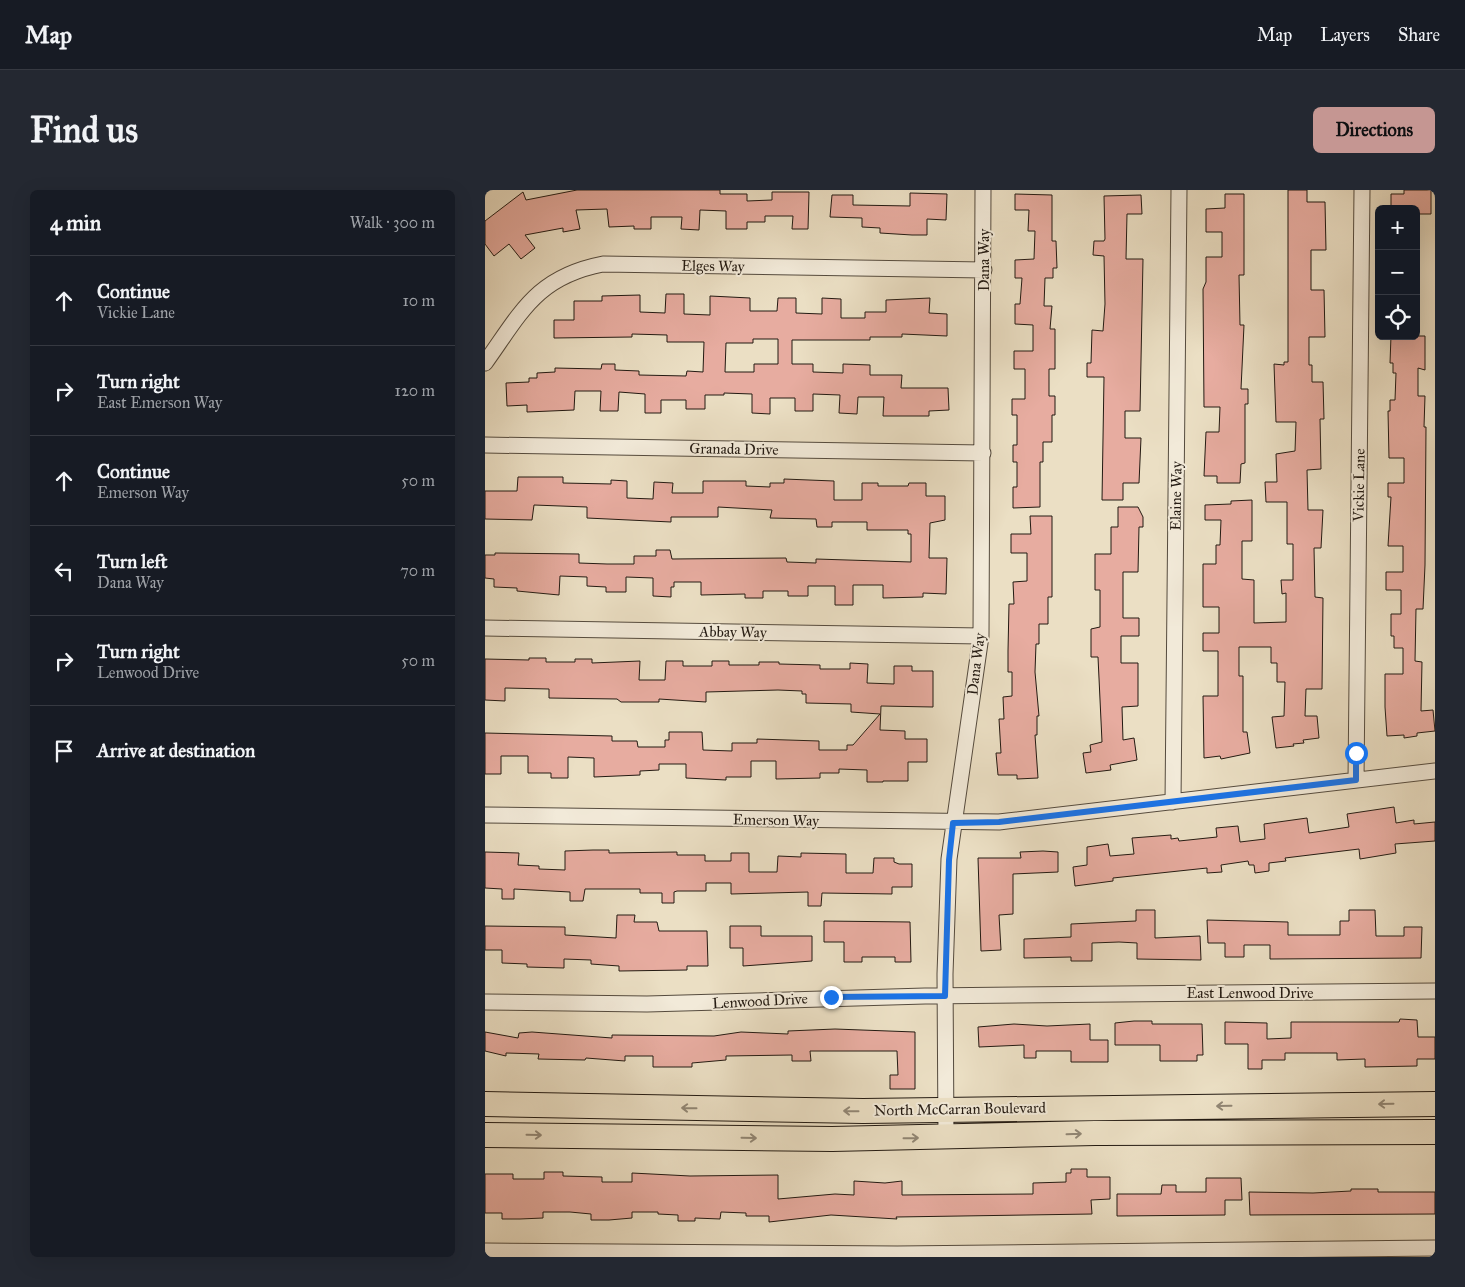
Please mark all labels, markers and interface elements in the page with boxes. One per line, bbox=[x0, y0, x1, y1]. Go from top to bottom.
text: Map bbox=[25, 20, 72, 50]
text: Map bbox=[1257, 24, 1292, 46]
text: Layers bbox=[1320, 24, 1370, 46]
text: Share bbox=[1398, 24, 1440, 46]
button: Directions bbox=[1313, 107, 1435, 153]
text: Find us bbox=[30, 109, 138, 152]
map controls bbox=[1375, 205, 1420, 340]
button: + bbox=[1375, 205, 1420, 250]
text: 4 min bbox=[50, 210, 101, 236]
text: Walk · 300 m bbox=[350, 213, 435, 232]
street label: Dana Way bbox=[975, 228, 993, 291]
button: − bbox=[1375, 250, 1420, 295]
street label: Elges Way bbox=[681, 256, 746, 276]
text: Continue bbox=[97, 280, 170, 303]
icon: ahead bbox=[50, 287, 78, 315]
text: 10 m bbox=[403, 291, 435, 310]
button: locate bbox=[1375, 295, 1420, 340]
text: Vickie Lane bbox=[97, 303, 175, 322]
text: Turn right bbox=[97, 370, 180, 393]
icon: right bbox=[50, 377, 78, 405]
text: 120 m bbox=[395, 381, 435, 400]
text: East Emerson Way bbox=[97, 393, 222, 412]
street label: Granada Drive bbox=[689, 439, 779, 459]
street label: Vickie Lane bbox=[1349, 448, 1369, 523]
text: Continue bbox=[97, 460, 170, 483]
street label: Elaine Way bbox=[1166, 460, 1186, 531]
icon: ahead bbox=[50, 467, 78, 495]
text: 50 m bbox=[401, 471, 435, 490]
text: Emerson Way bbox=[97, 483, 189, 502]
text: Turn left bbox=[97, 550, 167, 573]
icon: left bbox=[50, 557, 78, 585]
text: 70 m bbox=[400, 561, 435, 580]
text: Dana Way bbox=[97, 573, 164, 592]
street label: Abbay Way bbox=[698, 622, 768, 642]
street label: Dana Way bbox=[963, 631, 989, 696]
text: Turn right bbox=[97, 640, 180, 663]
icon: right bbox=[50, 647, 78, 675]
text: 50 m bbox=[401, 651, 435, 670]
text: Lenwood Drive bbox=[97, 663, 199, 682]
icon: arrive bbox=[50, 737, 78, 765]
text: Arrive at destination bbox=[97, 739, 255, 762]
route start bbox=[1345, 742, 1368, 765]
street label: Emerson Way bbox=[733, 810, 820, 830]
street label: East Lenwood Drive bbox=[1187, 984, 1313, 1002]
route end bbox=[820, 986, 843, 1009]
street label: Lenwood Drive bbox=[712, 990, 808, 1012]
street label: North McCarran Boulevard bbox=[874, 1098, 1047, 1120]
one-way arrow bbox=[1379, 1099, 1395, 1109]
one-way arrow bbox=[1216, 1101, 1232, 1111]
one-way arrow bbox=[681, 1103, 698, 1113]
one-way arrow bbox=[844, 1106, 860, 1116]
one-way arrow bbox=[1065, 1129, 1081, 1138]
one-way arrow bbox=[525, 1131, 541, 1140]
one-way arrow bbox=[740, 1133, 756, 1143]
one-way arrow bbox=[903, 1133, 919, 1142]

